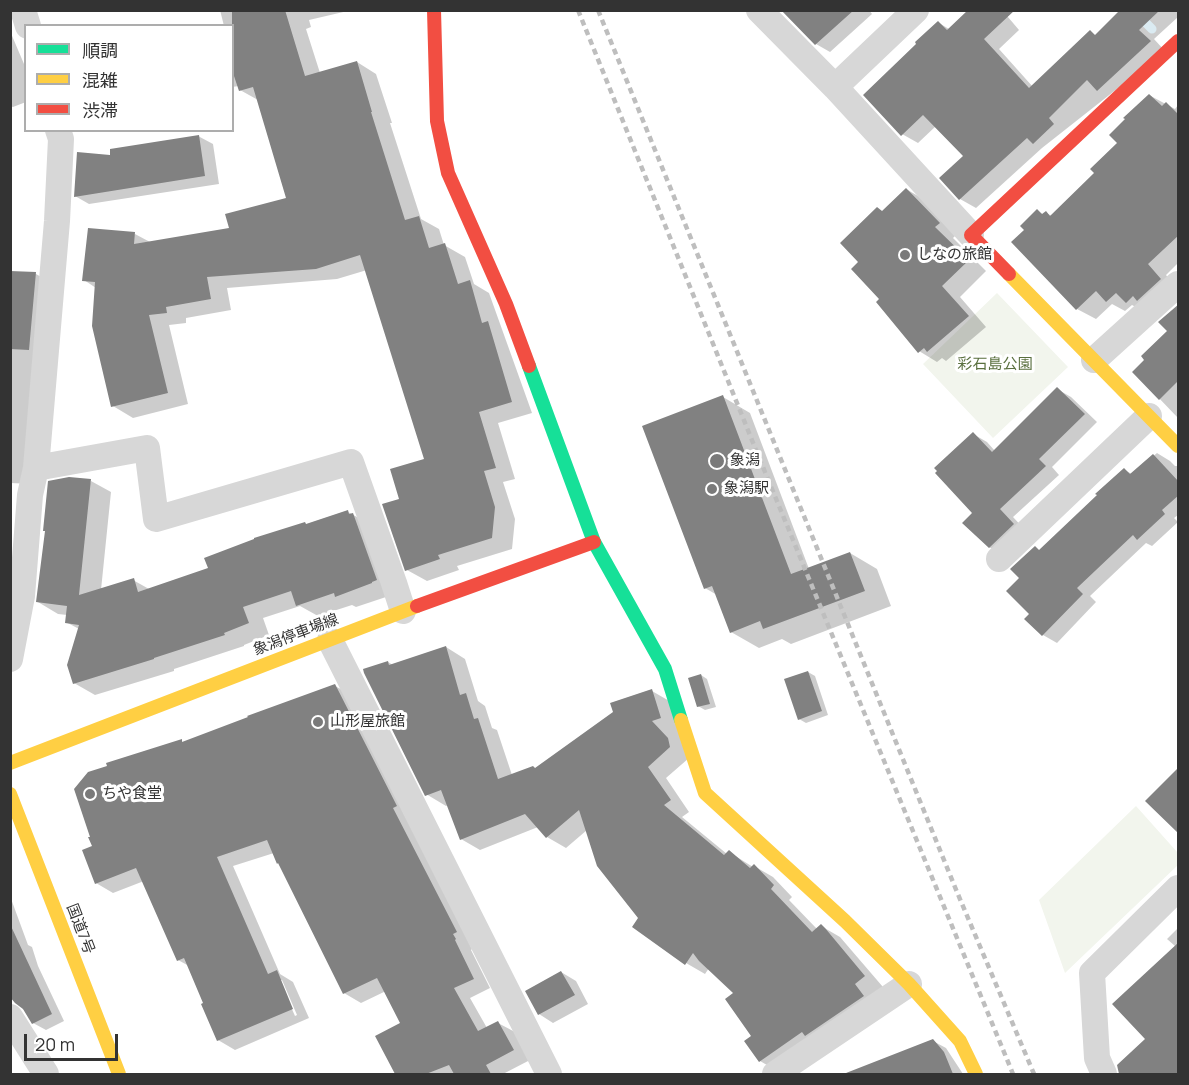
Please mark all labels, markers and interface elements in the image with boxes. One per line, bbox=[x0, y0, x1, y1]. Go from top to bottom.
legend bbox=[24, 24, 234, 132]
text: 順調 bbox=[82, 38, 118, 62]
text: 混雑 bbox=[82, 68, 118, 92]
text: 渋滞 bbox=[82, 98, 118, 122]
place label: しなの旅館 bbox=[917, 246, 992, 264]
marker: しなの旅館 bbox=[898, 248, 912, 262]
park label: 彩石島公園 bbox=[958, 356, 1032, 374]
marker: 象潟 bbox=[708, 452, 726, 470]
place label: 象潟 bbox=[730, 452, 760, 470]
place label: 象潟駅 bbox=[724, 480, 769, 498]
marker: 象潟駅 bbox=[705, 482, 719, 496]
street label: 象潟停車場線 bbox=[251, 610, 341, 660]
place label: 山形屋旅館 bbox=[330, 713, 405, 731]
marker: 山形屋旅館 bbox=[311, 715, 325, 729]
place label: ちや食堂 bbox=[102, 785, 162, 803]
marker: ちや食堂 bbox=[83, 787, 97, 801]
street label: 国道7号 bbox=[62, 901, 98, 957]
scale bar bbox=[27, 1022, 122, 1060]
text: 20 m bbox=[35, 1032, 75, 1056]

